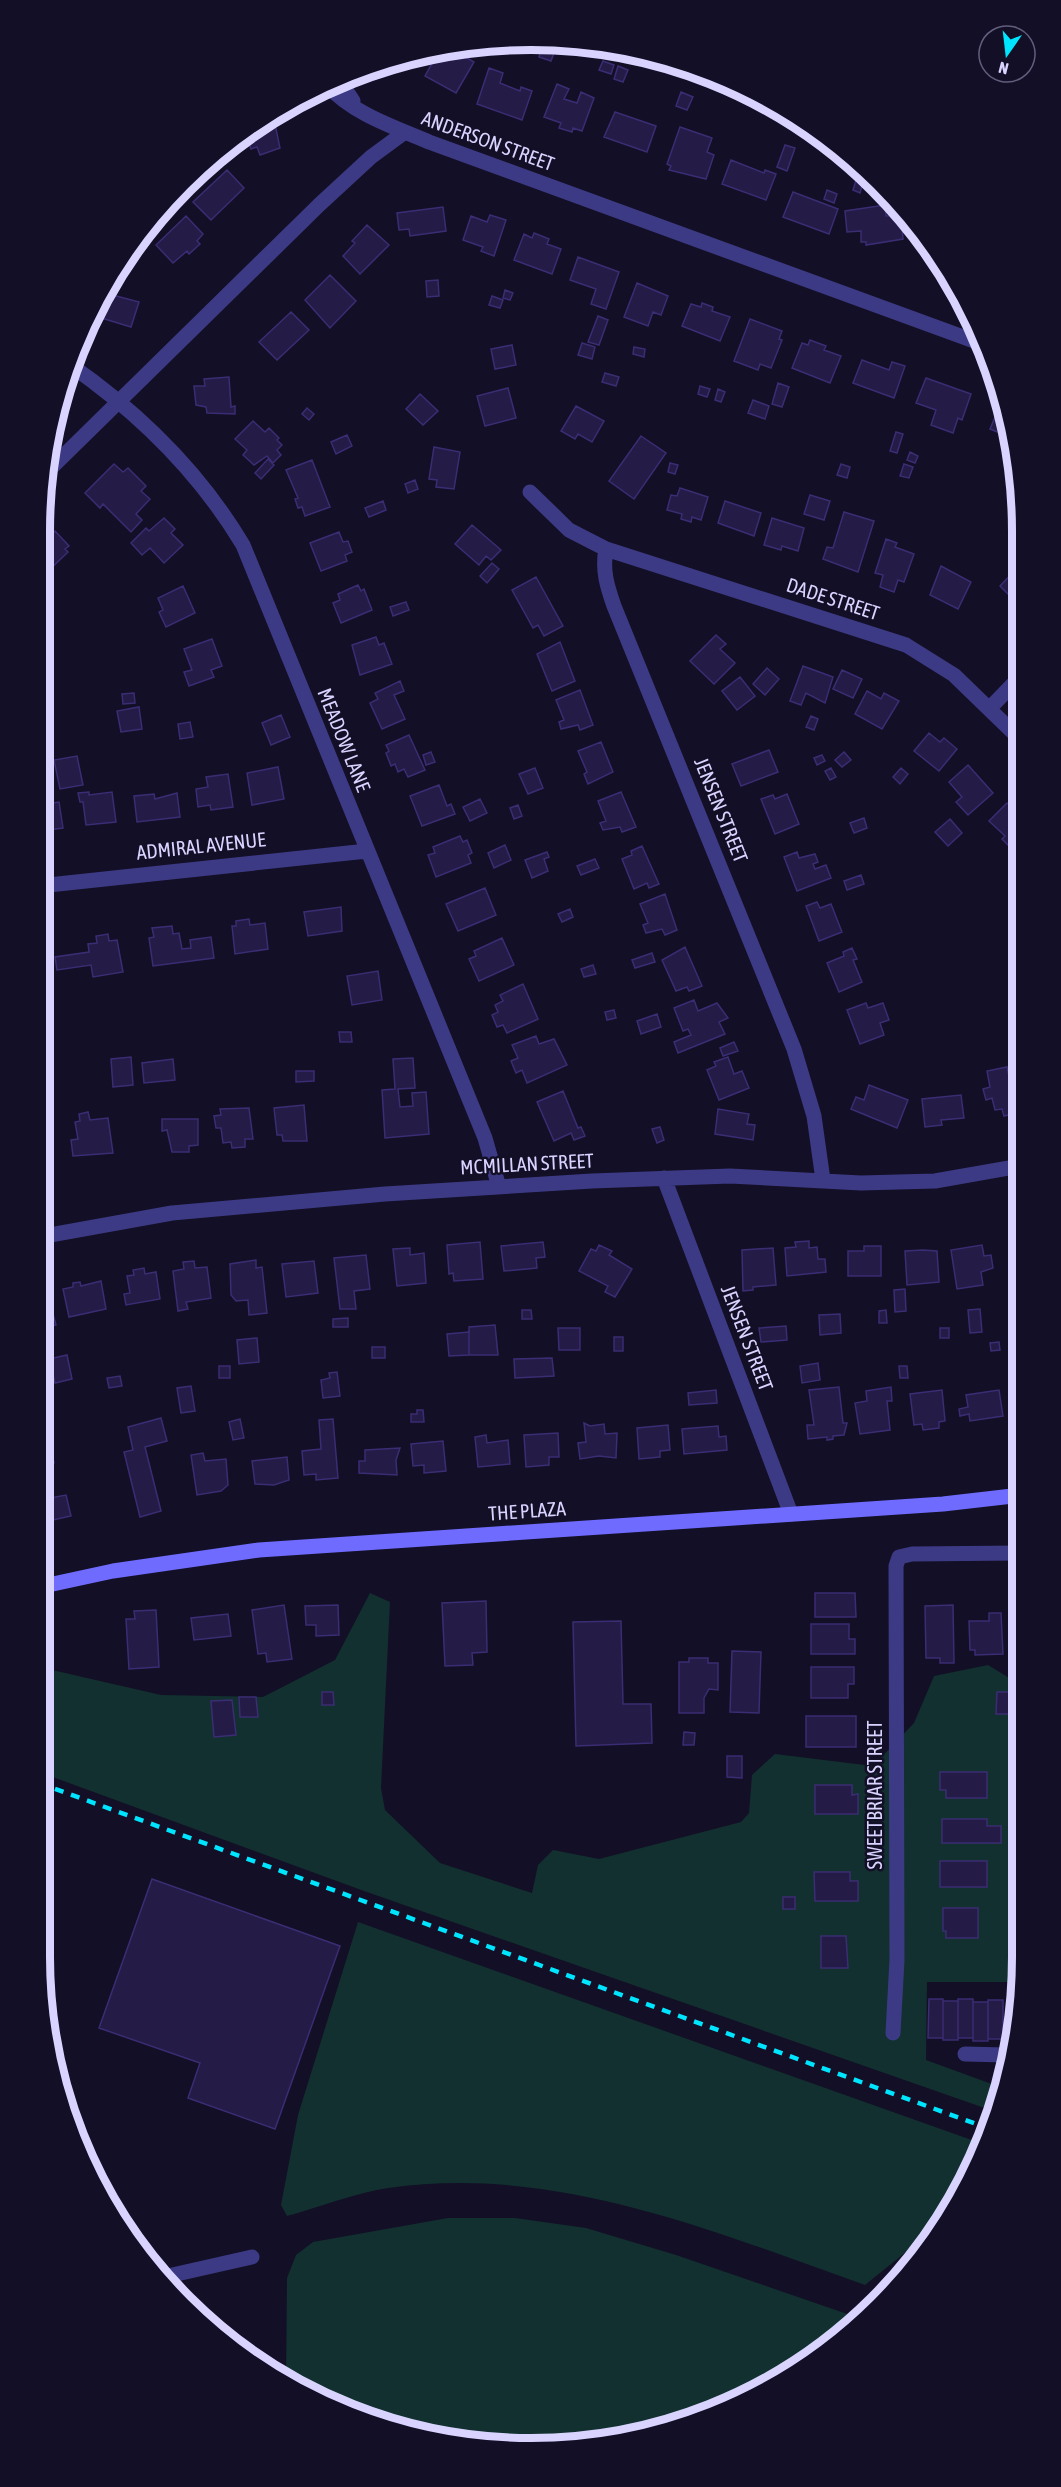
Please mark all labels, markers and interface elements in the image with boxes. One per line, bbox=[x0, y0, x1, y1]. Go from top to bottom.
north arrow bbox=[977, 24, 1037, 84]
text: N bbox=[997, 59, 1010, 78]
street label: ANDERSON STREET bbox=[419, 106, 558, 175]
street label: DADE STREET bbox=[784, 573, 883, 624]
street label: MEADOW LANE bbox=[313, 685, 376, 795]
street label: JENSEN STREET bbox=[690, 754, 753, 866]
street label: ADMIRAL AVENUE bbox=[135, 827, 267, 864]
street label: MCMILLAN STREET bbox=[460, 1149, 595, 1178]
street label: JENSEN STREET bbox=[717, 1282, 778, 1394]
street label: THE PLAZA bbox=[487, 1496, 567, 1525]
street label: SWEETBRIAR STREET bbox=[863, 1720, 886, 1869]

